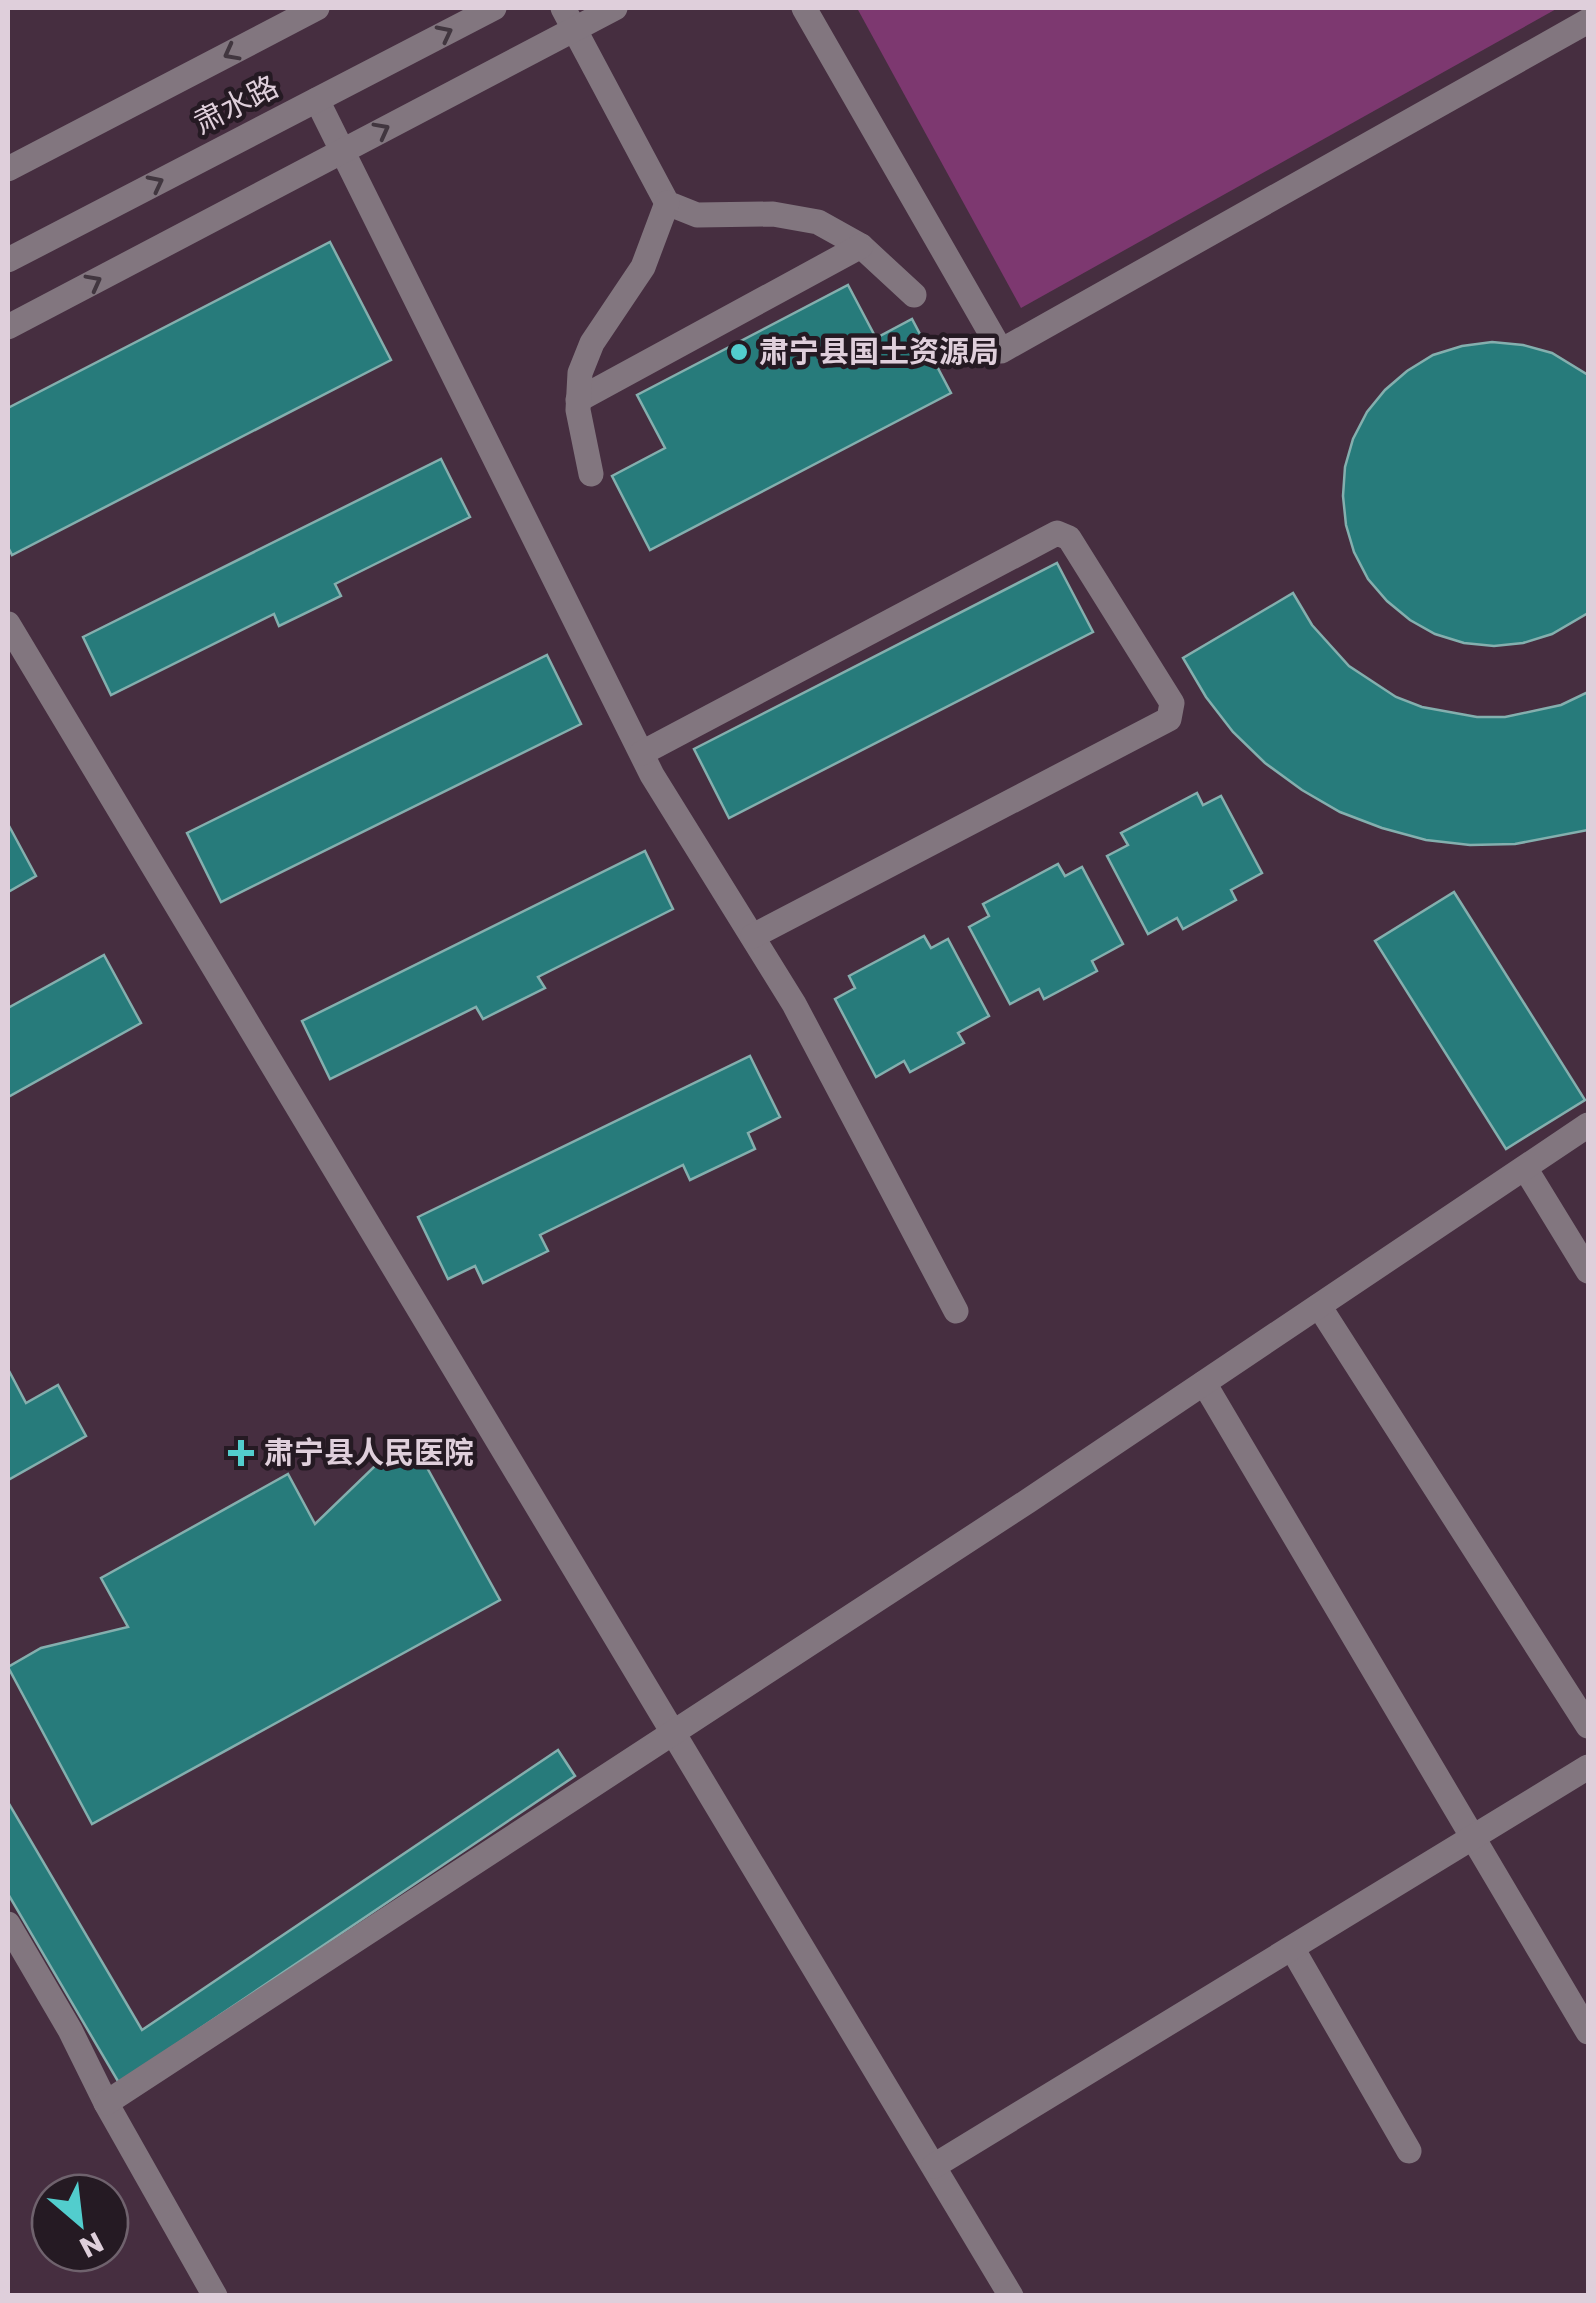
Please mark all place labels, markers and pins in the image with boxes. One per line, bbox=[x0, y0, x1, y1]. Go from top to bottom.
place label: 肃宁县国土资源局 bbox=[759, 330, 999, 373]
marker: 肃宁县国土资源局 bbox=[728, 341, 750, 363]
place label: 肃宁县人民医院 bbox=[264, 1431, 474, 1474]
marker: 肃宁县人民医院 bbox=[228, 1440, 254, 1466]

